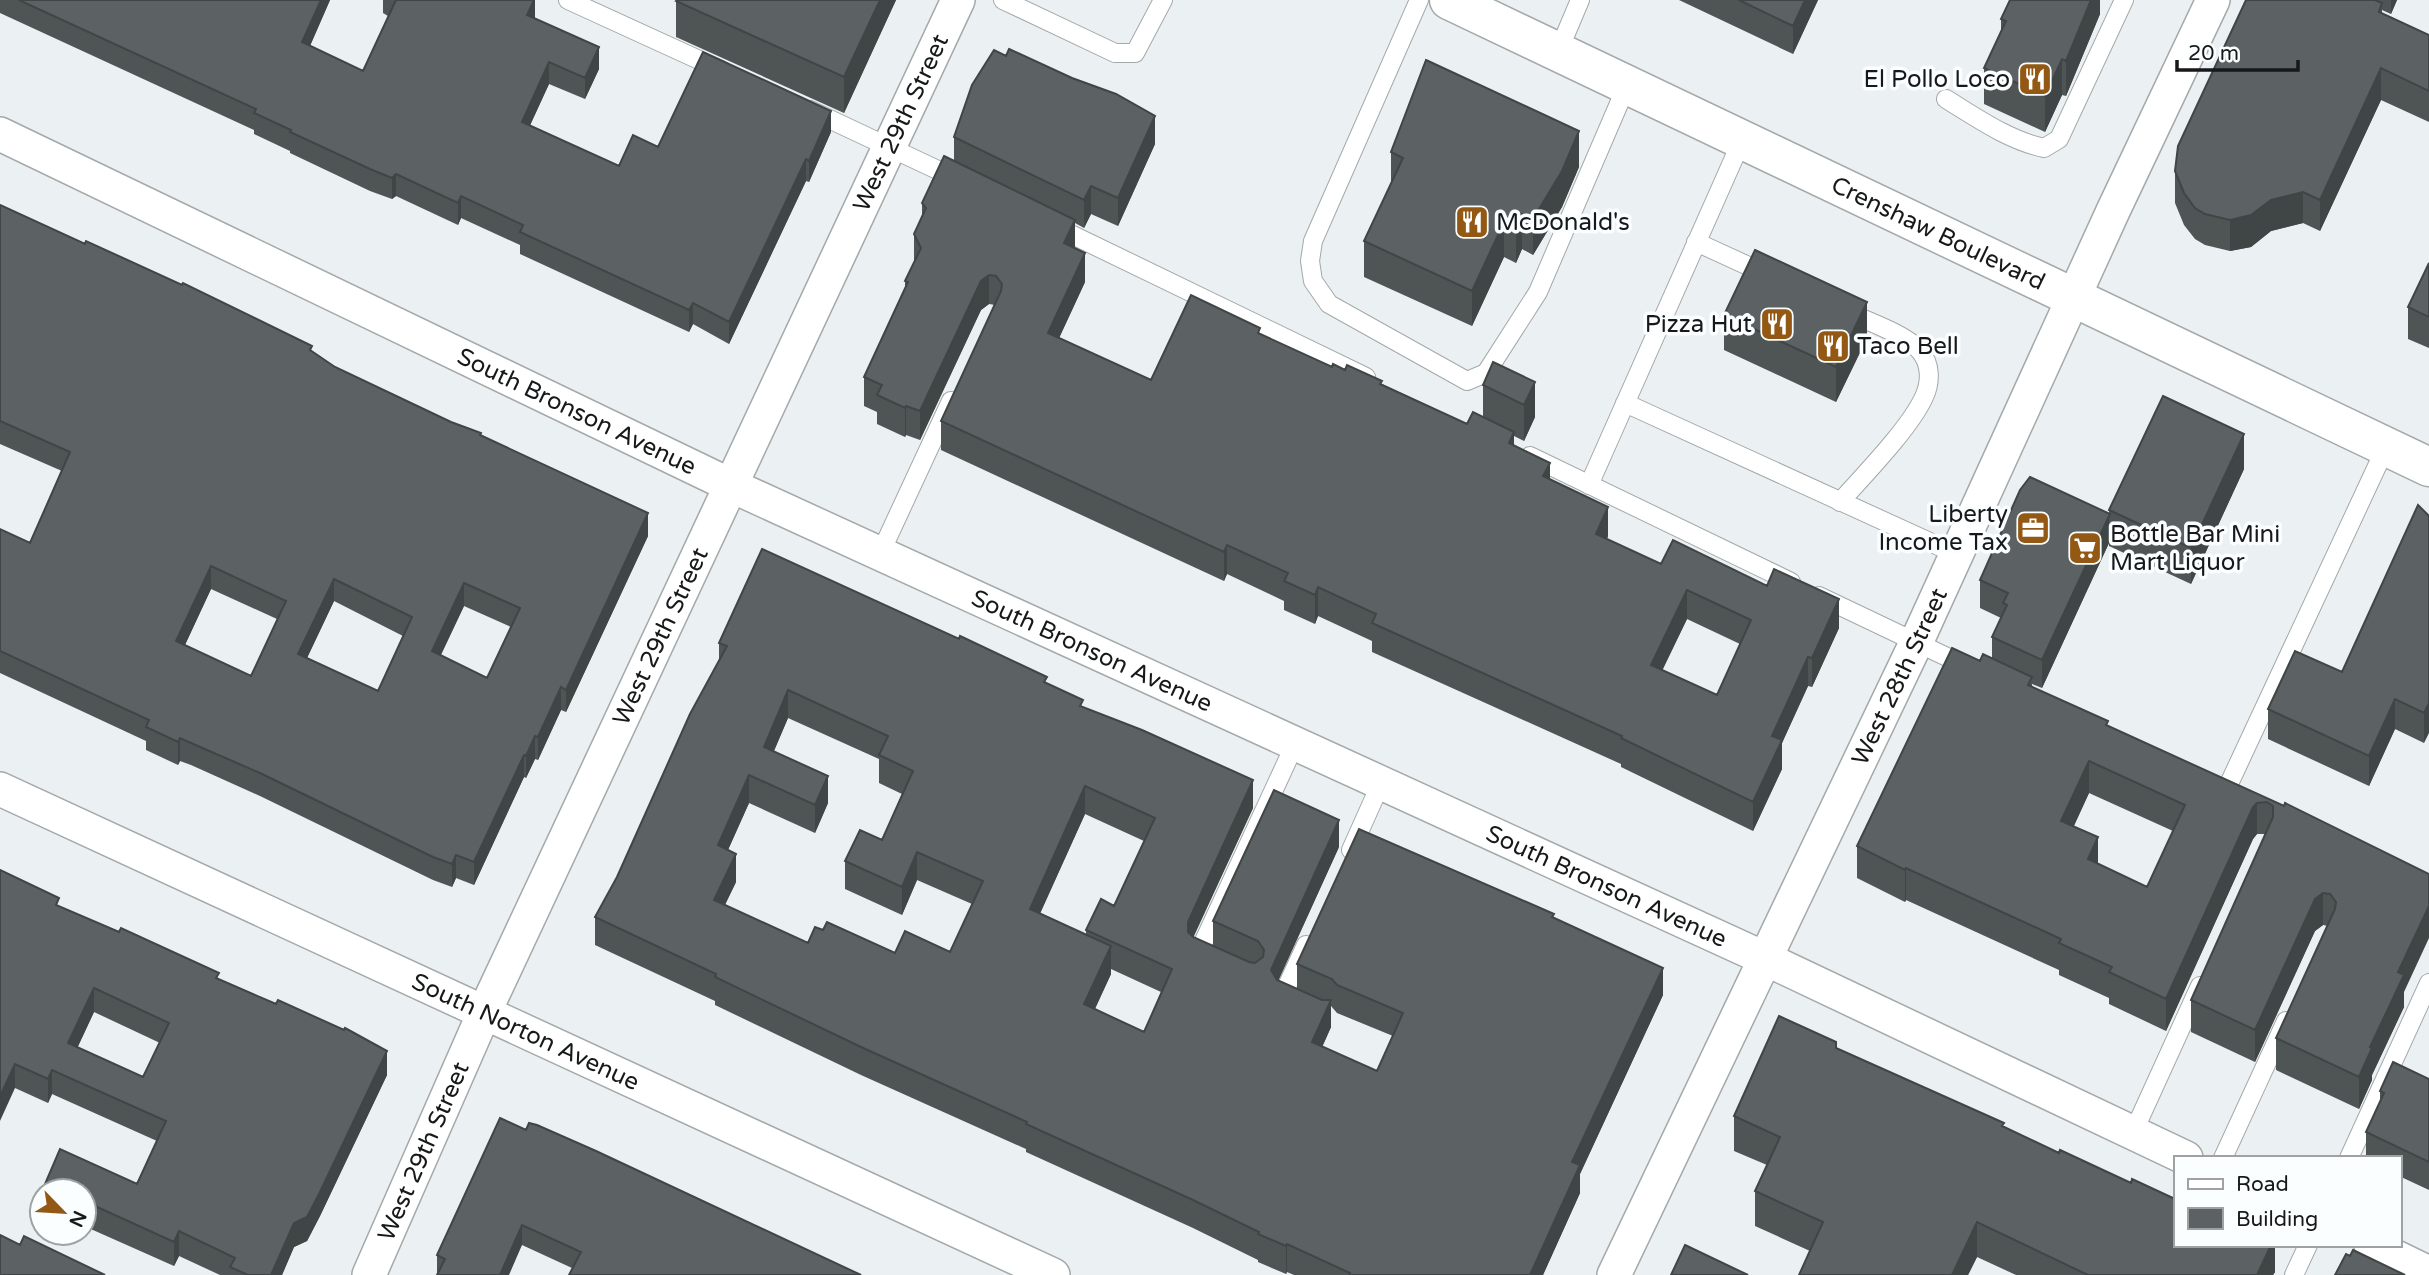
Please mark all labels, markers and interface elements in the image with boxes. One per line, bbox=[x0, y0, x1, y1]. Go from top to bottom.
scale bar bbox=[2177, 28, 2298, 72]
street label: West 29th Street bbox=[847, 29, 954, 216]
text: 20 m bbox=[2188, 41, 2239, 66]
restaurant icon: El Pollo Loco bbox=[2016, 60, 2054, 98]
place label: El Pollo Loco bbox=[1864, 65, 2010, 94]
street label: Crenshaw Boulevard bbox=[1827, 170, 2050, 296]
restaurant icon: McDonald's bbox=[1453, 203, 1491, 241]
place label: McDonald's bbox=[1496, 208, 1630, 237]
restaurant icon: Pizza Hut bbox=[1758, 305, 1796, 343]
place label: Pizza Hut bbox=[1645, 310, 1752, 339]
restaurant icon: Taco Bell bbox=[1814, 327, 1852, 365]
place label: Taco Bell bbox=[1857, 332, 1959, 361]
street label: South Bronson Avenue bbox=[453, 342, 701, 481]
place label: Liberty Income Tax bbox=[1878, 500, 2008, 557]
office icon: Liberty Income Tax bbox=[2014, 509, 2052, 547]
place label: Bottle Bar Mini Mart Liquor bbox=[2110, 520, 2280, 577]
supermarket icon: Bottle Bar Mini Mart Liquor bbox=[2066, 529, 2104, 567]
street label: West 29th Street bbox=[606, 543, 714, 730]
street label: South Bronson Avenue bbox=[967, 583, 1217, 718]
street label: West 28th Street bbox=[1845, 583, 1954, 770]
street label: South Bronson Avenue bbox=[1482, 818, 1732, 954]
street label: South Norton Avenue bbox=[407, 967, 644, 1097]
street label: West 29th Street bbox=[371, 1057, 475, 1245]
legend bbox=[2174, 1156, 2401, 1247]
text: Road bbox=[2236, 1172, 2289, 1197]
north arrow bbox=[28, 1177, 98, 1247]
text: N bbox=[64, 1207, 91, 1230]
text: Building bbox=[2236, 1207, 2318, 1232]

